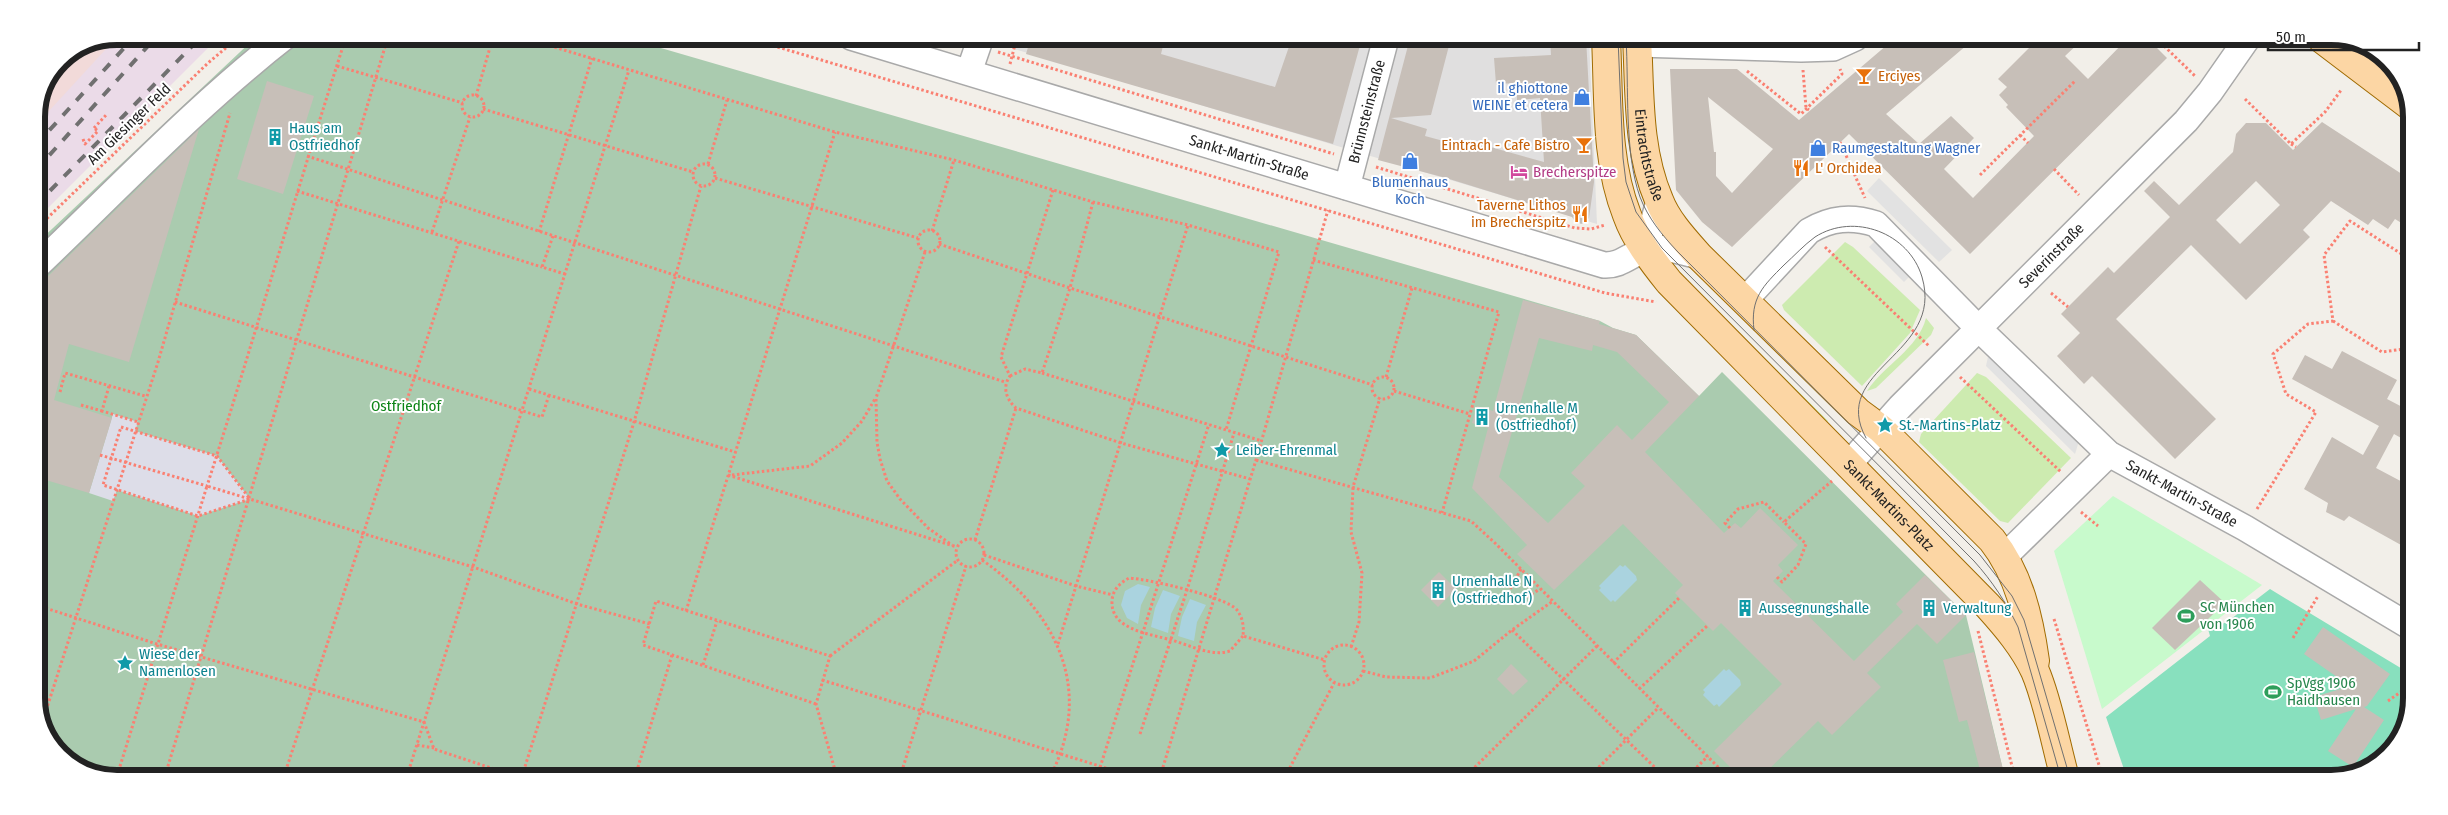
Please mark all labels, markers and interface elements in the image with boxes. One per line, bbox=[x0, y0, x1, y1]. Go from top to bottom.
scale bar bbox=[2268, 20, 2419, 52]
text: 50 m bbox=[2276, 28, 2306, 46]
street label: Brünnsteinstraße bbox=[1345, 58, 1389, 165]
bar icon: Erciyes bbox=[1854, 66, 1874, 86]
place label: Erciyes bbox=[1878, 67, 1920, 85]
place label: il ghiottone WEINE et cetera bbox=[1473, 79, 1568, 114]
street label: Am Giesinger Feld bbox=[83, 80, 175, 168]
shop icon: il ghiottone WEINE et cetera bbox=[1572, 87, 1592, 107]
street label: Eintrachtstraße bbox=[1631, 108, 1667, 204]
place label: Haus am Ostfriedhof bbox=[289, 119, 361, 154]
building icon: Haus am Ostfriedhof bbox=[265, 127, 285, 147]
street label: Sankt-Martin-Straße bbox=[1187, 131, 1311, 184]
bar icon: Eintrach - Cafe Bistro bbox=[1574, 135, 1594, 155]
place label: Eintrach - Cafe Bistro bbox=[1441, 136, 1570, 154]
shop icon: Raumgestaltung Wagner bbox=[1808, 138, 1828, 158]
place label: Raumgestaltung Wagner bbox=[1832, 139, 1981, 157]
shop icon: Blumenhaus Koch bbox=[1400, 151, 1420, 171]
restaurant icon: L' Orchidea bbox=[1791, 158, 1811, 178]
place label: L' Orchidea bbox=[1815, 159, 1882, 177]
hotel icon: Brecherspitze bbox=[1509, 162, 1529, 182]
place label: Brecherspitze bbox=[1533, 163, 1617, 181]
place label: Blumenhaus Koch bbox=[1372, 173, 1448, 208]
place label: Taverne Lithos im Brecherspitz bbox=[1471, 196, 1566, 231]
restaurant icon: Taverne Lithos im Brecherspitz bbox=[1570, 204, 1590, 224]
street label: Severinstraße bbox=[2015, 219, 2088, 292]
park label: Ostfriedhof bbox=[371, 397, 442, 415]
place label: Urnenhalle M (Ostfriedhof) bbox=[1496, 399, 1578, 434]
building icon: Urnenhalle M (Ostfriedhof) bbox=[1472, 407, 1492, 427]
place icon: St.-Martins-Platz bbox=[1875, 415, 1895, 435]
place label: St.-Martins-Platz bbox=[1899, 416, 2001, 434]
place icon: Leiber-Ehrenmal bbox=[1212, 440, 1232, 460]
place label: Leiber-Ehrenmal bbox=[1236, 441, 1337, 459]
street label: Sankt-Martins-Platz bbox=[1840, 456, 1938, 555]
street label: Sankt-Martin-Straße bbox=[2123, 456, 2241, 531]
place label: Urnenhalle N (Ostfriedhof) bbox=[1452, 572, 1532, 607]
building icon: Urnenhalle N (Ostfriedhof) bbox=[1428, 580, 1448, 600]
building icon: Aussegnungshalle bbox=[1735, 598, 1755, 618]
building icon: Verwaltung bbox=[1919, 598, 1939, 618]
place label: SC München von 1906 bbox=[2200, 598, 2275, 633]
place label: Aussegnungshalle bbox=[1759, 599, 1869, 617]
place label: Verwaltung bbox=[1943, 599, 2011, 617]
sports icon: SC München von 1906 bbox=[2176, 606, 2196, 626]
place label: Wiese der Namenlosen bbox=[139, 645, 216, 680]
place icon: Wiese der Namenlosen bbox=[115, 653, 135, 673]
place label: SpVgg 1906 Haidhausen bbox=[2287, 674, 2360, 709]
sports icon: SpVgg 1906 Haidhausen bbox=[2263, 682, 2283, 702]

